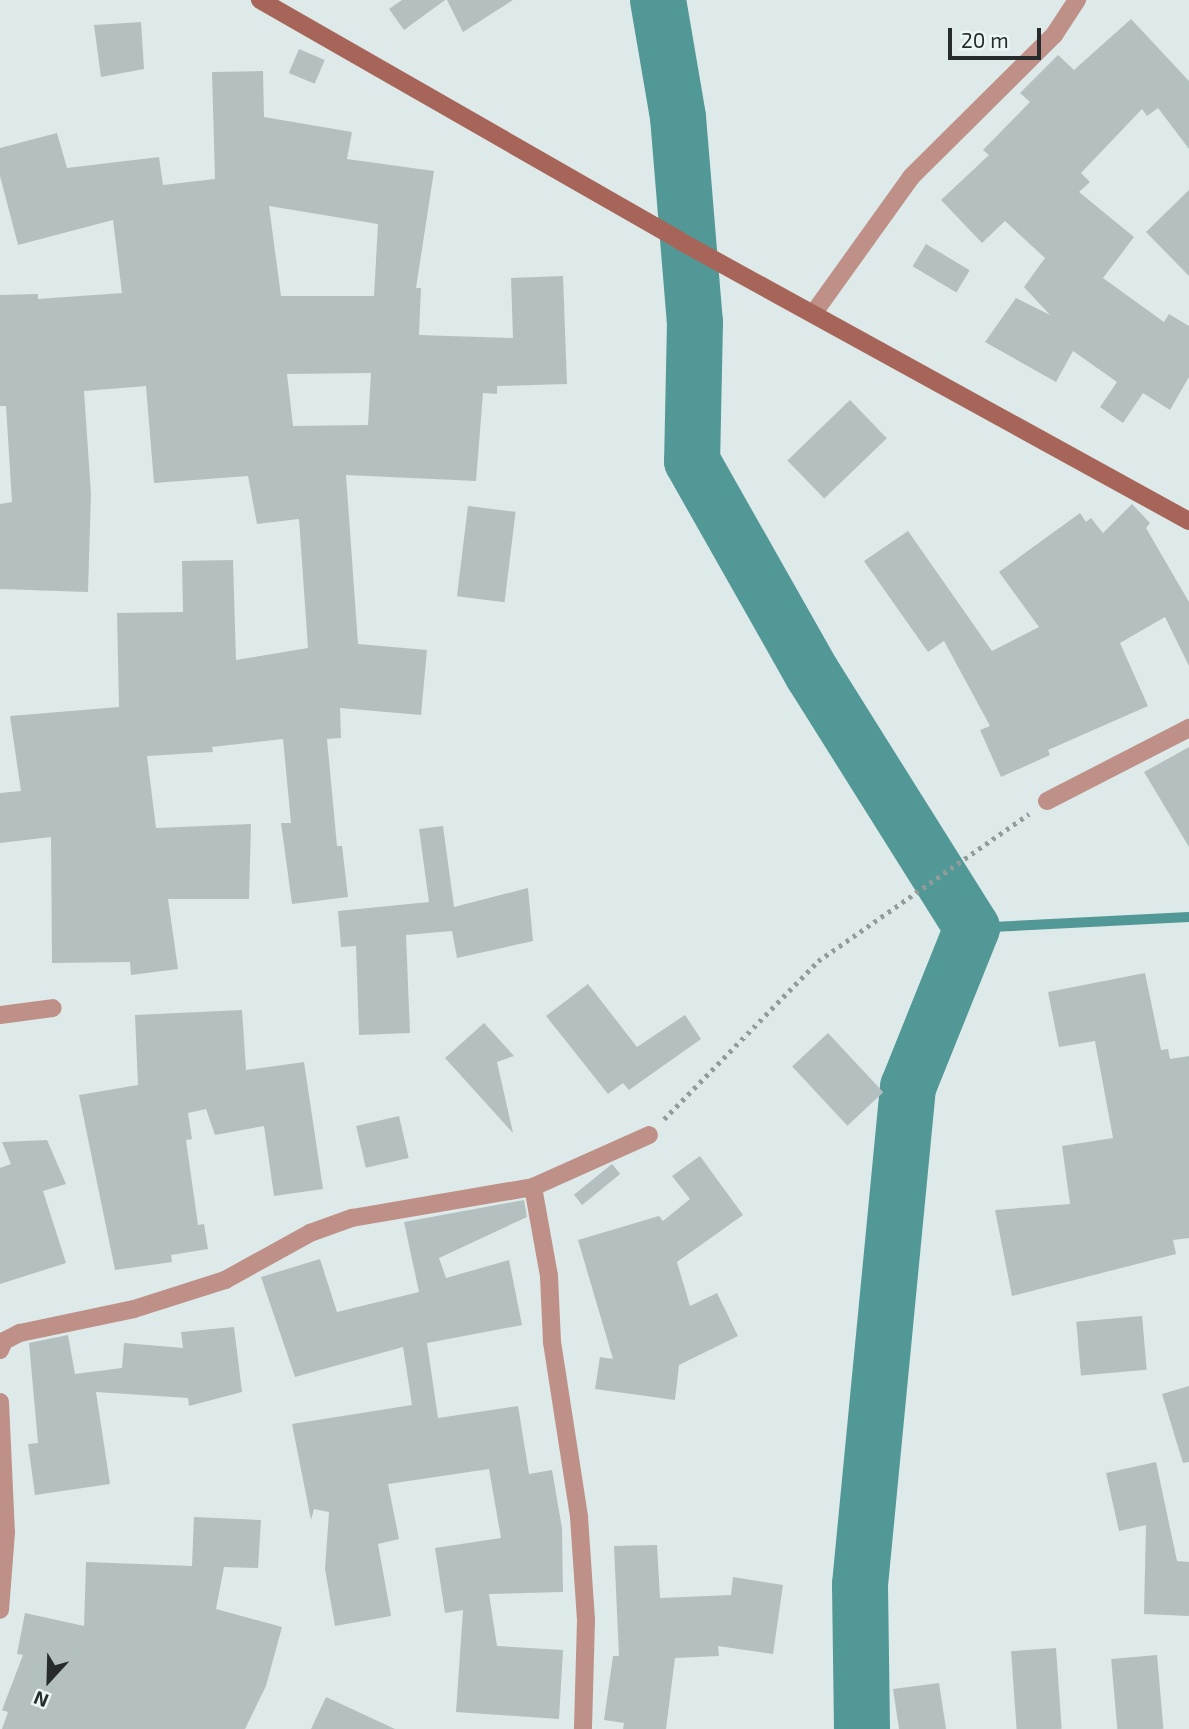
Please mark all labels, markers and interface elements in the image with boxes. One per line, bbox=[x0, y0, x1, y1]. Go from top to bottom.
scale bar bbox=[951, 14, 1044, 58]
text: 20 m bbox=[961, 27, 1009, 52]
north arrow bbox=[14, 1645, 84, 1715]
text: N bbox=[30, 1687, 52, 1713]

